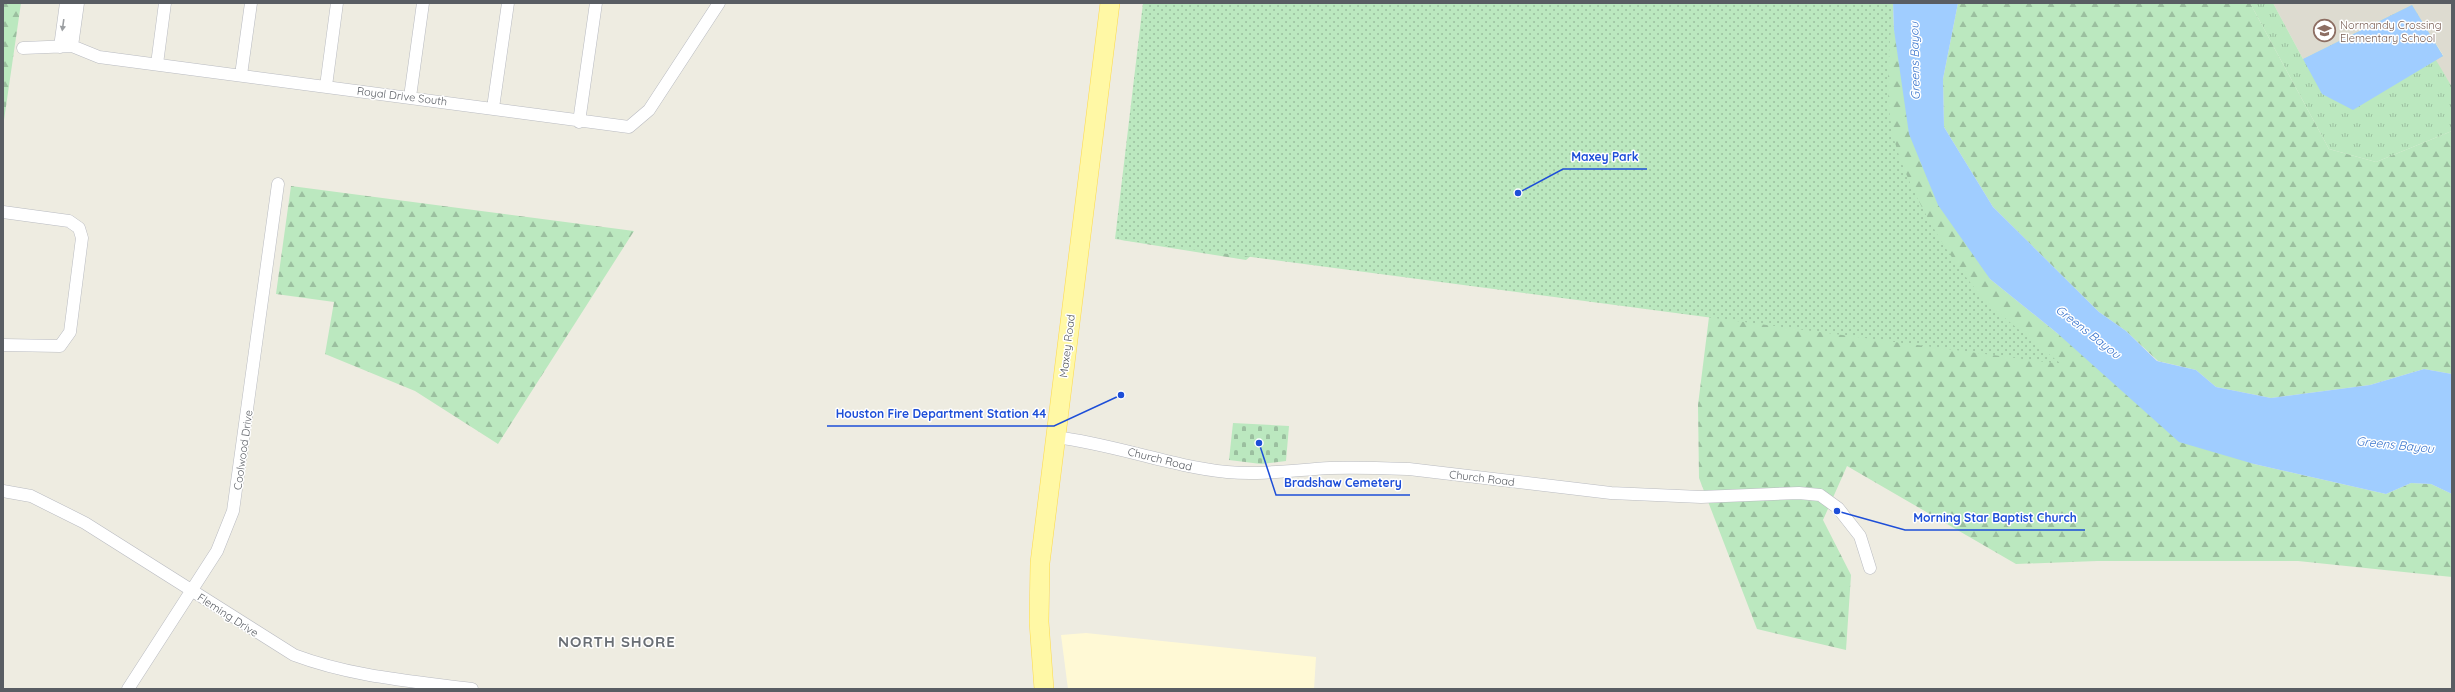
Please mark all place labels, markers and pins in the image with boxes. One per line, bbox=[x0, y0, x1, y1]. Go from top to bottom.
school or university icon: Normandy Crossing Elementary School bbox=[2311, 18, 2337, 44]
place label: Normandy Crossing Elementary School bbox=[2340, 18, 2442, 45]
callout: Maxey Park bbox=[1563, 145, 1647, 169]
callout: Houston Fire Department Station 44 bbox=[827, 402, 1054, 426]
callout: Bradshaw Cemetery bbox=[1276, 471, 1410, 495]
callout: Morning Star Baptist Church bbox=[1905, 506, 2085, 530]

